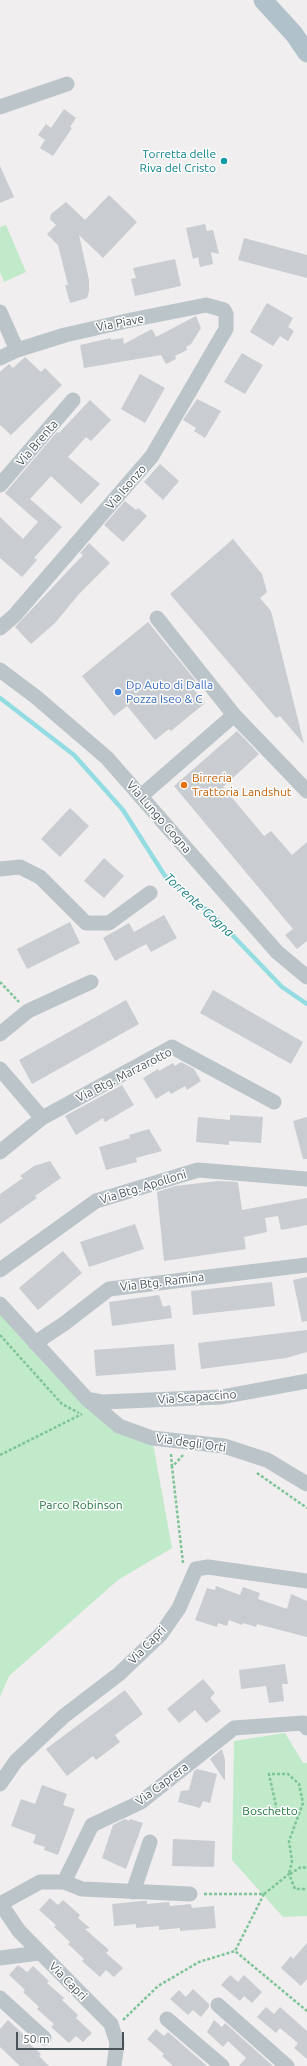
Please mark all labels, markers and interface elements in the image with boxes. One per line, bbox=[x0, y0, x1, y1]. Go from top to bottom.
place label: Torretta delle Riva del Cristo bbox=[140, 147, 216, 175]
marker: Torretta delle Riva del Cristo bbox=[219, 156, 229, 166]
street label: Via Piave bbox=[95, 311, 145, 335]
street label: Via Brenta bbox=[13, 417, 61, 469]
street label: Via Isonzo bbox=[103, 462, 149, 512]
place label: Dp Auto di Dalla Pozza Iseo & C bbox=[126, 678, 213, 706]
marker: Dp Auto di Dalla Pozza Iseo & C bbox=[113, 687, 123, 697]
place label: Birreria Trattoria Landshut bbox=[192, 771, 292, 799]
street label: Via Lungo Gogna bbox=[124, 778, 194, 856]
marker: Birreria Trattoria Landshut bbox=[179, 780, 189, 790]
water label: Torrente Gogna bbox=[161, 870, 237, 940]
street label: Via Btg. Marzarotto bbox=[74, 1045, 174, 1105]
street label: Via Btg. Apolloni bbox=[98, 1167, 188, 1207]
street label: Via Btg. Ramina bbox=[119, 1270, 205, 1294]
street label: Via Scapaccino bbox=[157, 1387, 237, 1407]
street label: Via degli Orti bbox=[155, 1431, 227, 1455]
park label: Parco Robinson bbox=[39, 1498, 123, 1512]
street label: Via Capri bbox=[125, 1623, 169, 1667]
street label: Via Caprera bbox=[133, 1760, 191, 1808]
park label: Boschetto bbox=[242, 1804, 298, 1818]
street label: Via Capri bbox=[46, 1959, 90, 2003]
scale bar bbox=[18, 2024, 126, 2050]
text: 50 m bbox=[23, 2032, 50, 2045]

